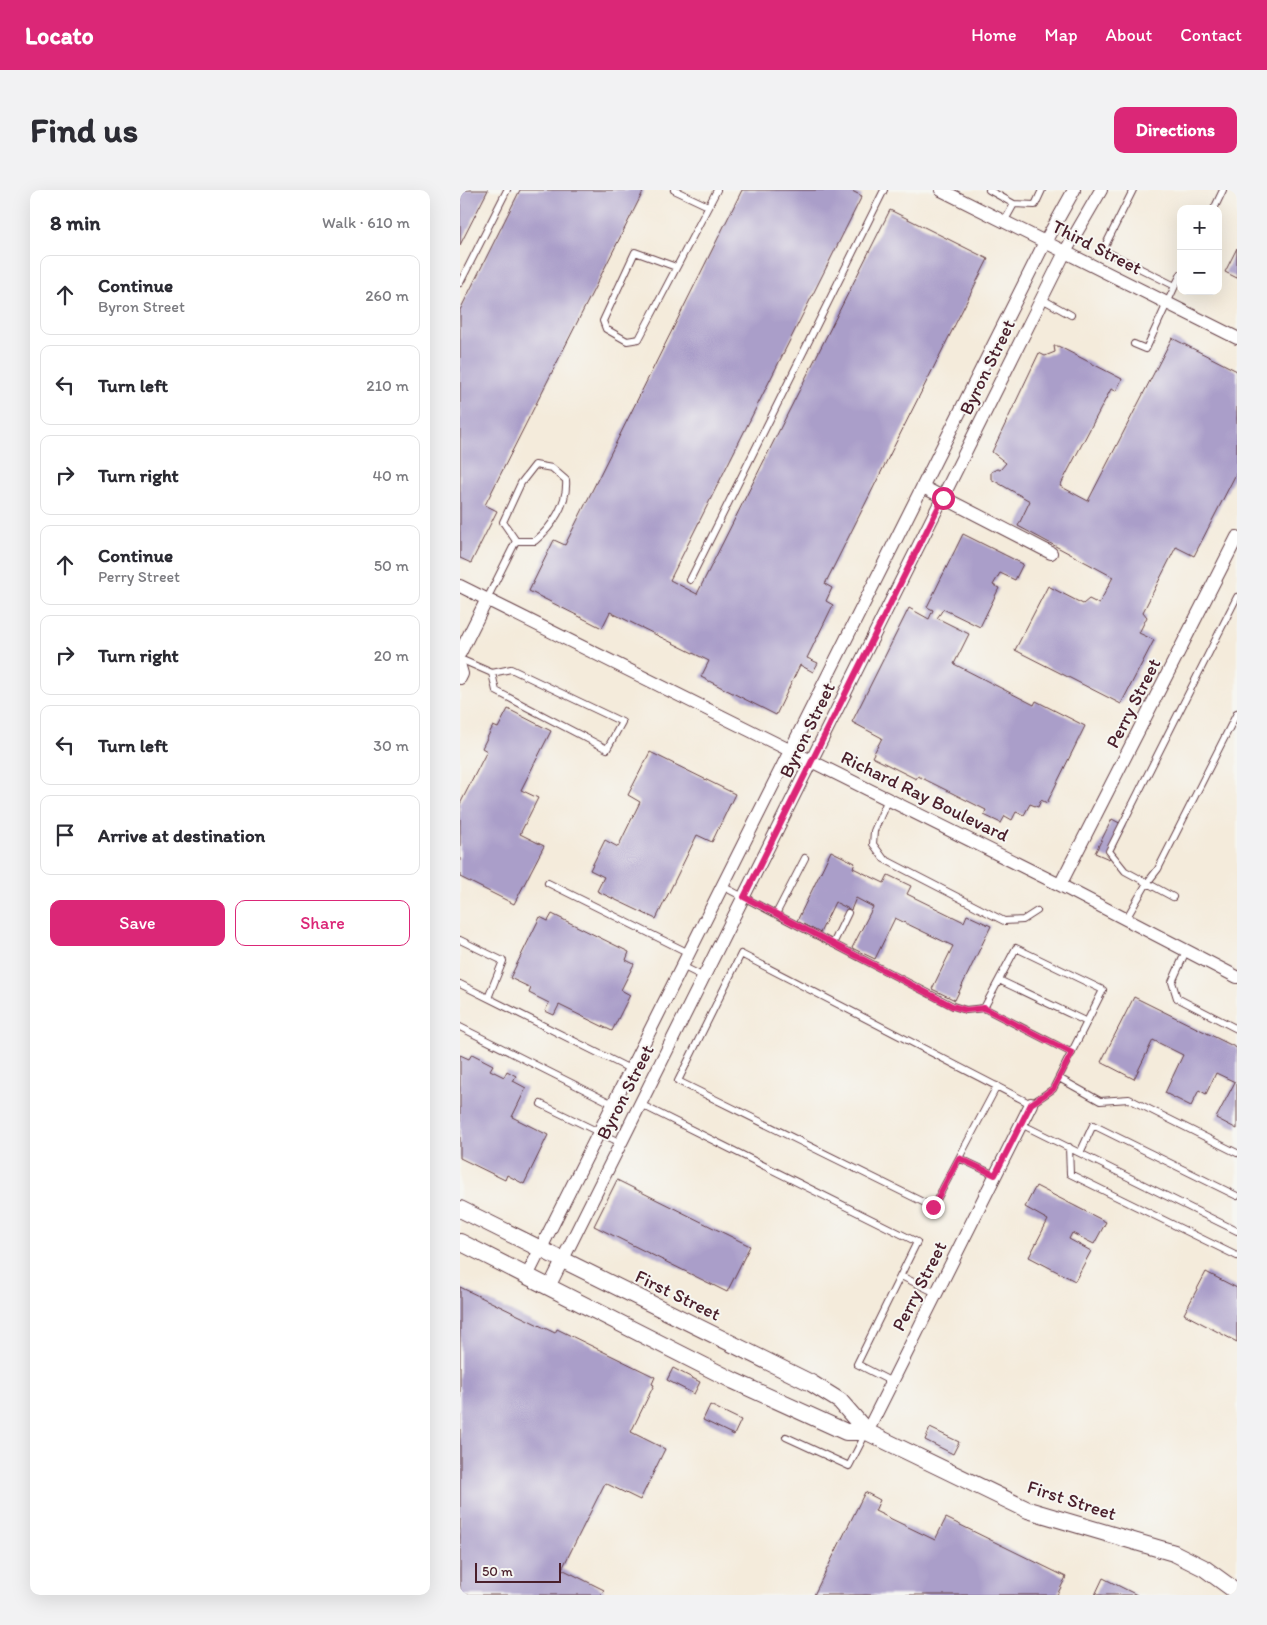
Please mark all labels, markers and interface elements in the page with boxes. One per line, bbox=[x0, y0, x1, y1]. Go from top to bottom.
text: Locato bbox=[25, 21, 94, 50]
text: Home bbox=[971, 24, 1017, 46]
text: Map bbox=[1045, 24, 1078, 46]
text: About bbox=[1106, 24, 1152, 46]
text: Contact bbox=[1180, 24, 1242, 46]
button: Directions bbox=[1114, 107, 1237, 153]
text: Find us bbox=[30, 109, 138, 151]
map controls bbox=[1177, 205, 1222, 295]
button: + bbox=[1177, 205, 1222, 250]
text: 8 min bbox=[50, 210, 100, 235]
text: Walk · 610 m bbox=[322, 213, 410, 232]
street label: Third Street bbox=[1048, 215, 1146, 279]
button: − bbox=[1177, 250, 1222, 295]
text: Continue bbox=[98, 274, 173, 297]
icon: ahead bbox=[51, 281, 79, 309]
text: 260 m bbox=[365, 286, 409, 305]
text: Byron Street bbox=[98, 297, 185, 316]
street label: Byron Street bbox=[954, 316, 1020, 418]
icon: left bbox=[51, 371, 79, 399]
text: Turn left bbox=[98, 374, 168, 397]
text: 210 m bbox=[366, 376, 409, 395]
icon: right bbox=[51, 461, 79, 489]
text: Turn right bbox=[98, 464, 179, 487]
text: 40 m bbox=[372, 466, 409, 485]
route start bbox=[932, 487, 955, 510]
text: Continue bbox=[98, 544, 173, 567]
icon: ahead bbox=[51, 551, 79, 579]
text: 50 m bbox=[374, 556, 409, 575]
text: Perry Street bbox=[98, 567, 180, 586]
icon: right bbox=[51, 641, 79, 669]
text: Turn right bbox=[98, 644, 179, 667]
text: 20 m bbox=[374, 646, 409, 665]
street label: Perry Street bbox=[1101, 654, 1165, 752]
street label: Byron Street bbox=[774, 679, 840, 781]
icon: left bbox=[51, 731, 79, 759]
text: Turn left bbox=[98, 734, 168, 757]
text: 30 m bbox=[373, 736, 409, 755]
street label: Richard Ray Boulevard bbox=[837, 745, 1013, 847]
icon: arrive bbox=[51, 821, 79, 849]
text: Arrive at destination bbox=[98, 824, 265, 847]
button: Save bbox=[50, 900, 225, 946]
button: Share bbox=[235, 900, 410, 946]
street label: Byron Street bbox=[591, 1041, 659, 1143]
route end bbox=[922, 1196, 945, 1219]
street label: Perry Street bbox=[887, 1237, 951, 1335]
street label: First Street bbox=[632, 1264, 724, 1326]
street label: First Street bbox=[1025, 1475, 1119, 1525]
scale bar bbox=[475, 1560, 561, 1583]
text: 50 m bbox=[482, 1563, 513, 1580]

